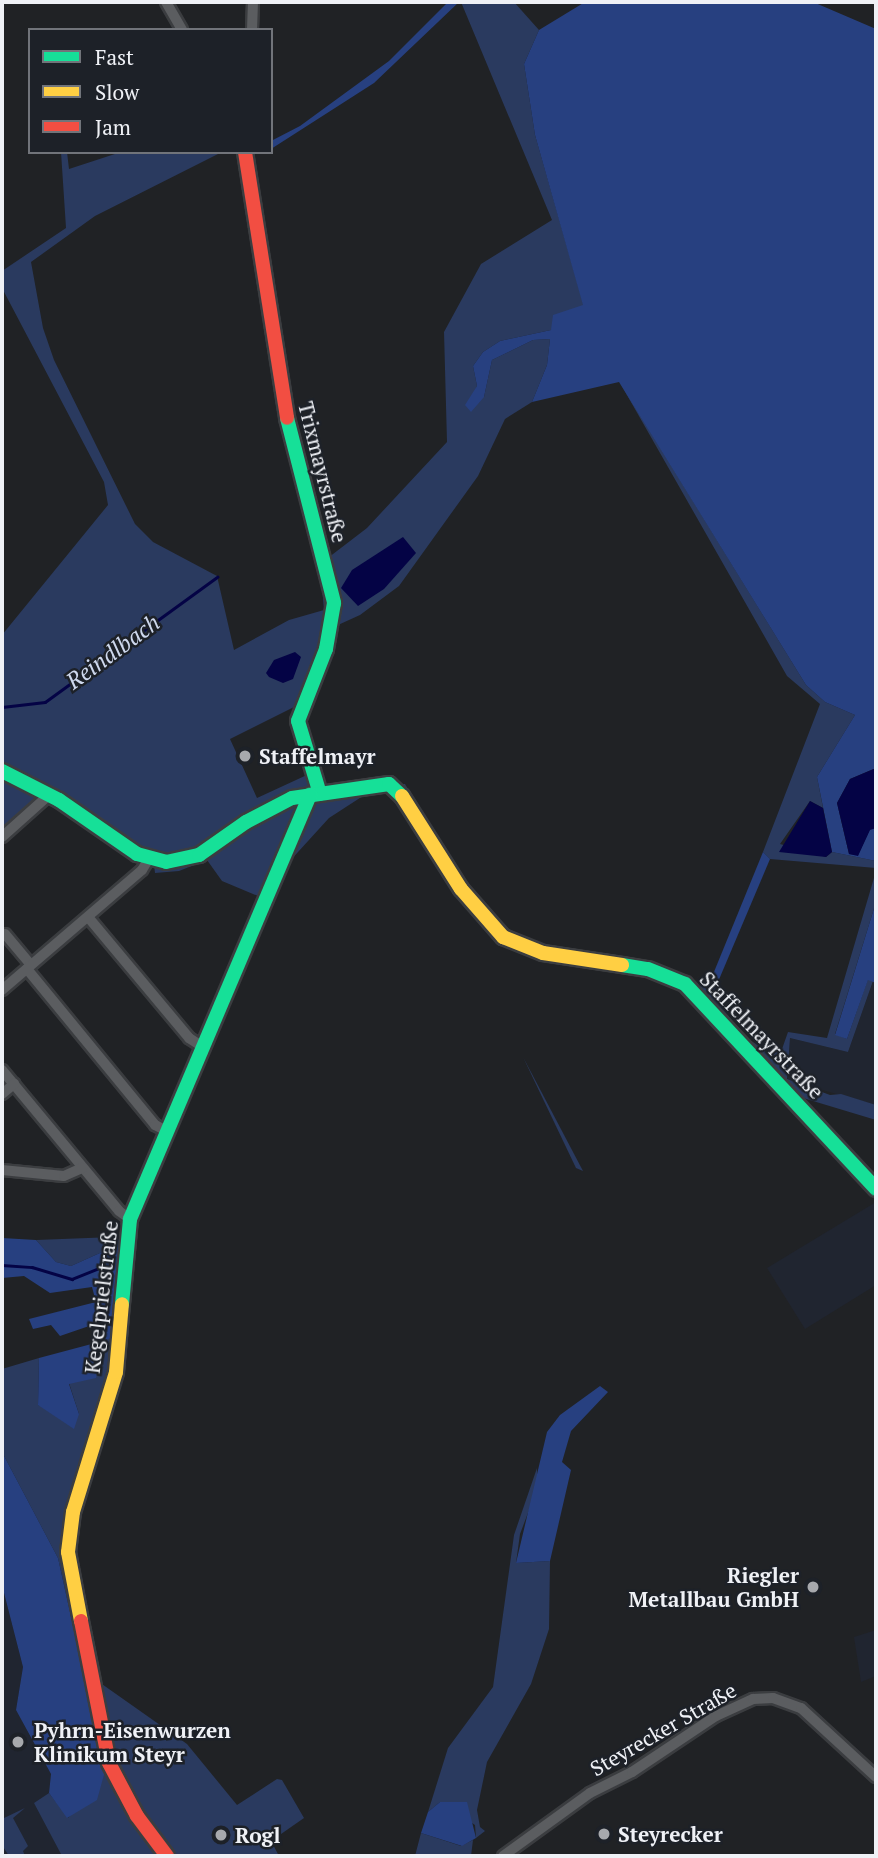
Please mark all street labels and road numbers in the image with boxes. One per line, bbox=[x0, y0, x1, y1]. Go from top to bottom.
street label: Trixmayrstraße bbox=[293, 399, 353, 545]
street label: Staffelmayrstraße bbox=[695, 966, 829, 1104]
street label: Kegelprielstraße bbox=[79, 1219, 123, 1375]
street label: Steyrecker Straße bbox=[586, 1677, 740, 1781]

